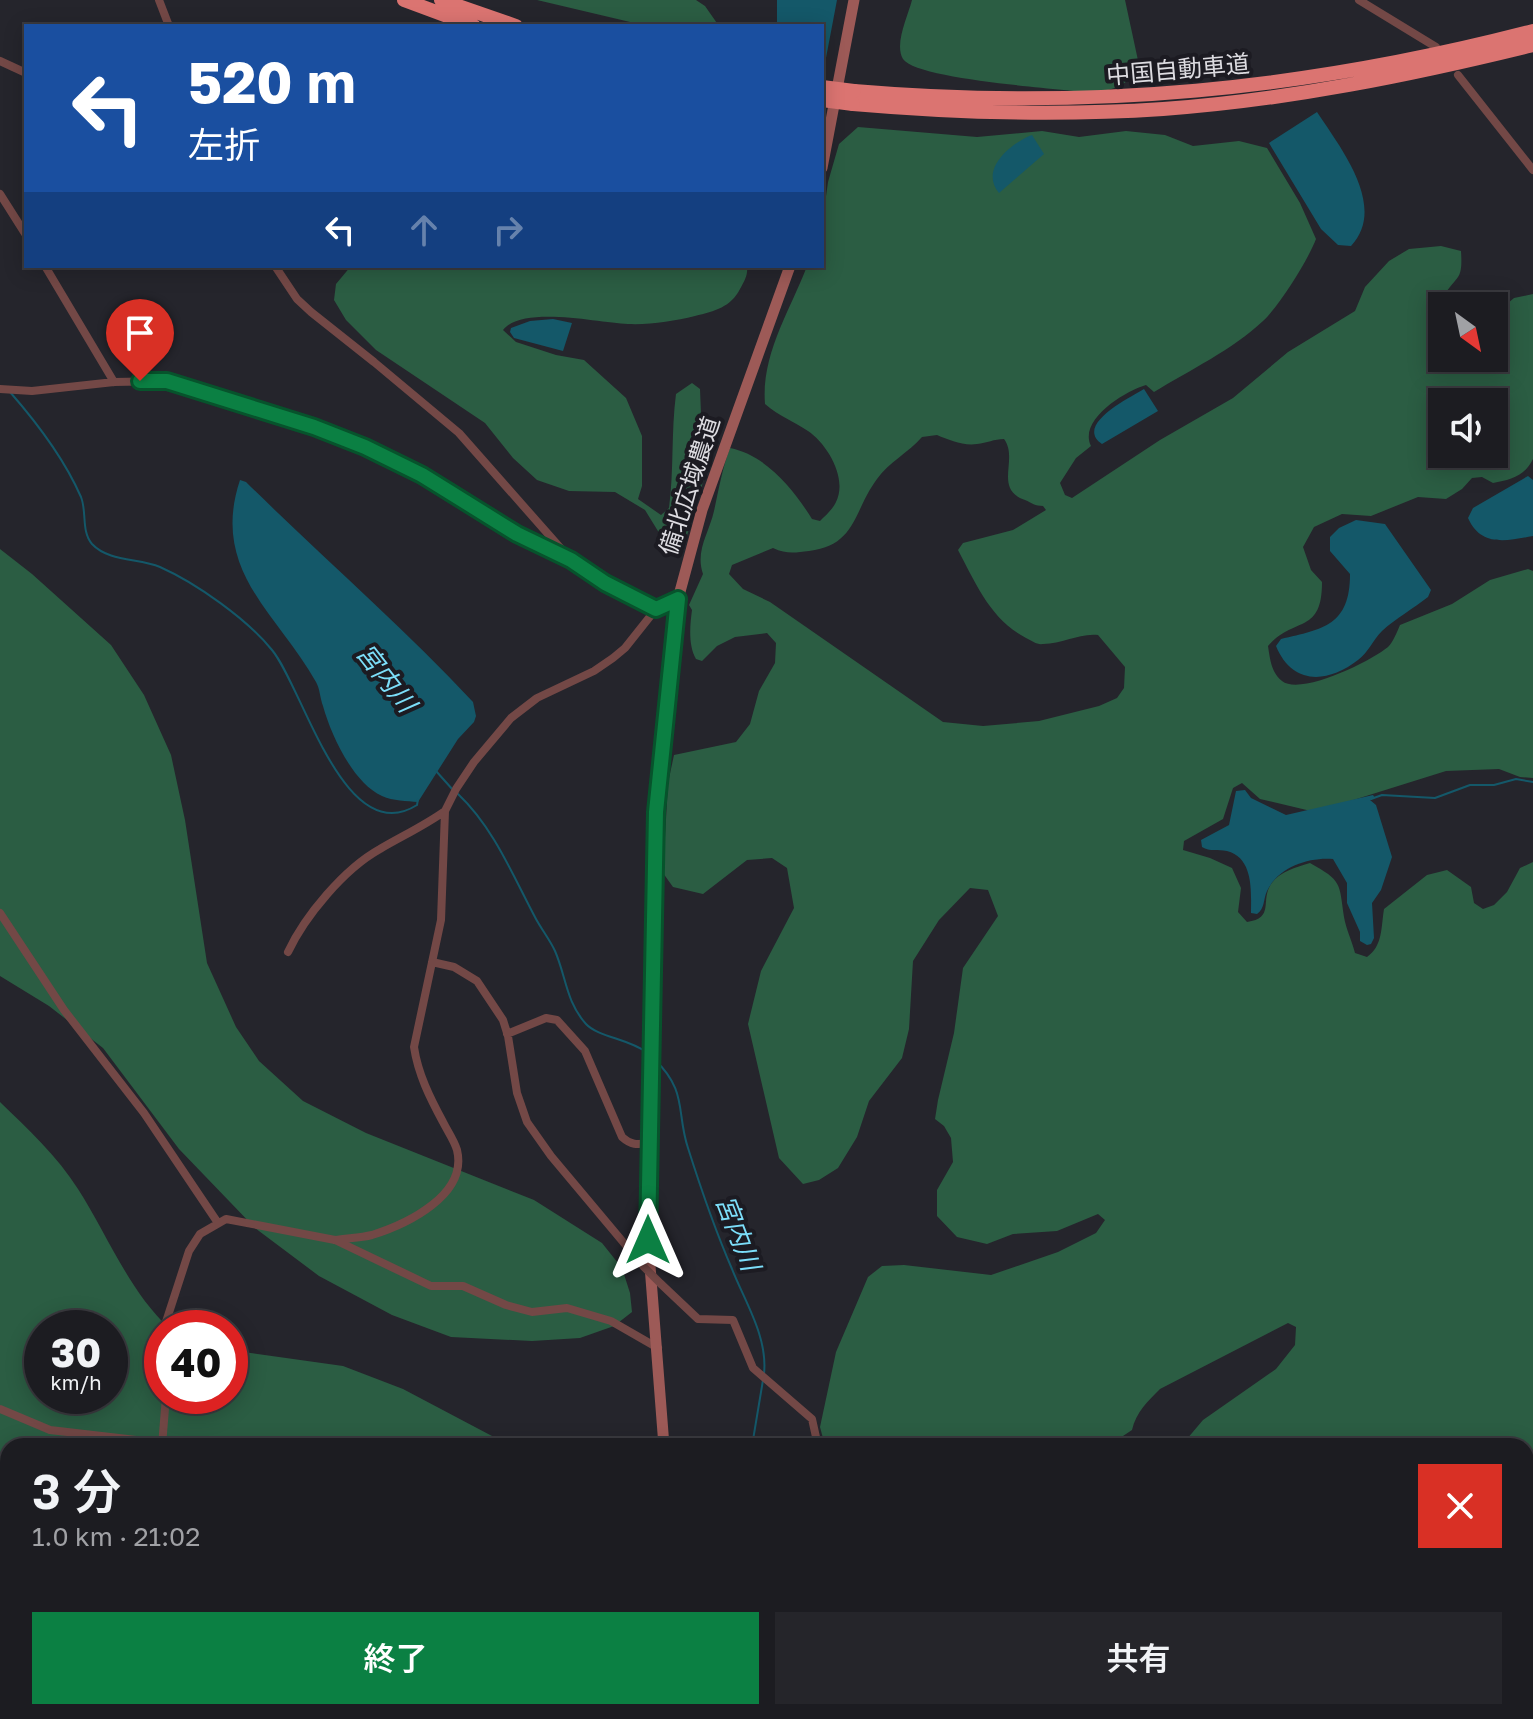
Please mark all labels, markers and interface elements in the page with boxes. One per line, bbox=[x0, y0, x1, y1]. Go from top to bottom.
text: 520 m bbox=[188, 48, 356, 115]
street label: 中国自動車道 bbox=[1105, 48, 1251, 89]
icon: left bbox=[56, 56, 160, 160]
text: 左折 bbox=[188, 123, 260, 166]
icon: left bbox=[318, 208, 362, 252]
icon: ahead bbox=[402, 208, 446, 252]
icon: right bbox=[486, 208, 530, 252]
north arrow bbox=[1428, 292, 1508, 372]
map controls bbox=[1428, 292, 1508, 468]
pin bbox=[106, 299, 174, 381]
icon: arrive bbox=[118, 311, 162, 355]
button: sound bbox=[1428, 388, 1508, 468]
street label: 備北広域農道 bbox=[653, 413, 725, 558]
water label: 宮内川 bbox=[350, 637, 424, 720]
water label: 宮内川 bbox=[710, 1191, 768, 1278]
position arrow bbox=[606, 1198, 690, 1282]
speed limit sign: 40 bbox=[144, 1310, 248, 1414]
text: 30 bbox=[51, 1328, 101, 1376]
text: km/h bbox=[51, 1370, 101, 1394]
text: 3 分 bbox=[32, 1462, 121, 1520]
button: close bbox=[1418, 1464, 1502, 1548]
text: 1.0 km · 21:02 bbox=[32, 1521, 200, 1552]
button: 終了 bbox=[32, 1612, 759, 1704]
button: 共有 bbox=[775, 1612, 1502, 1704]

